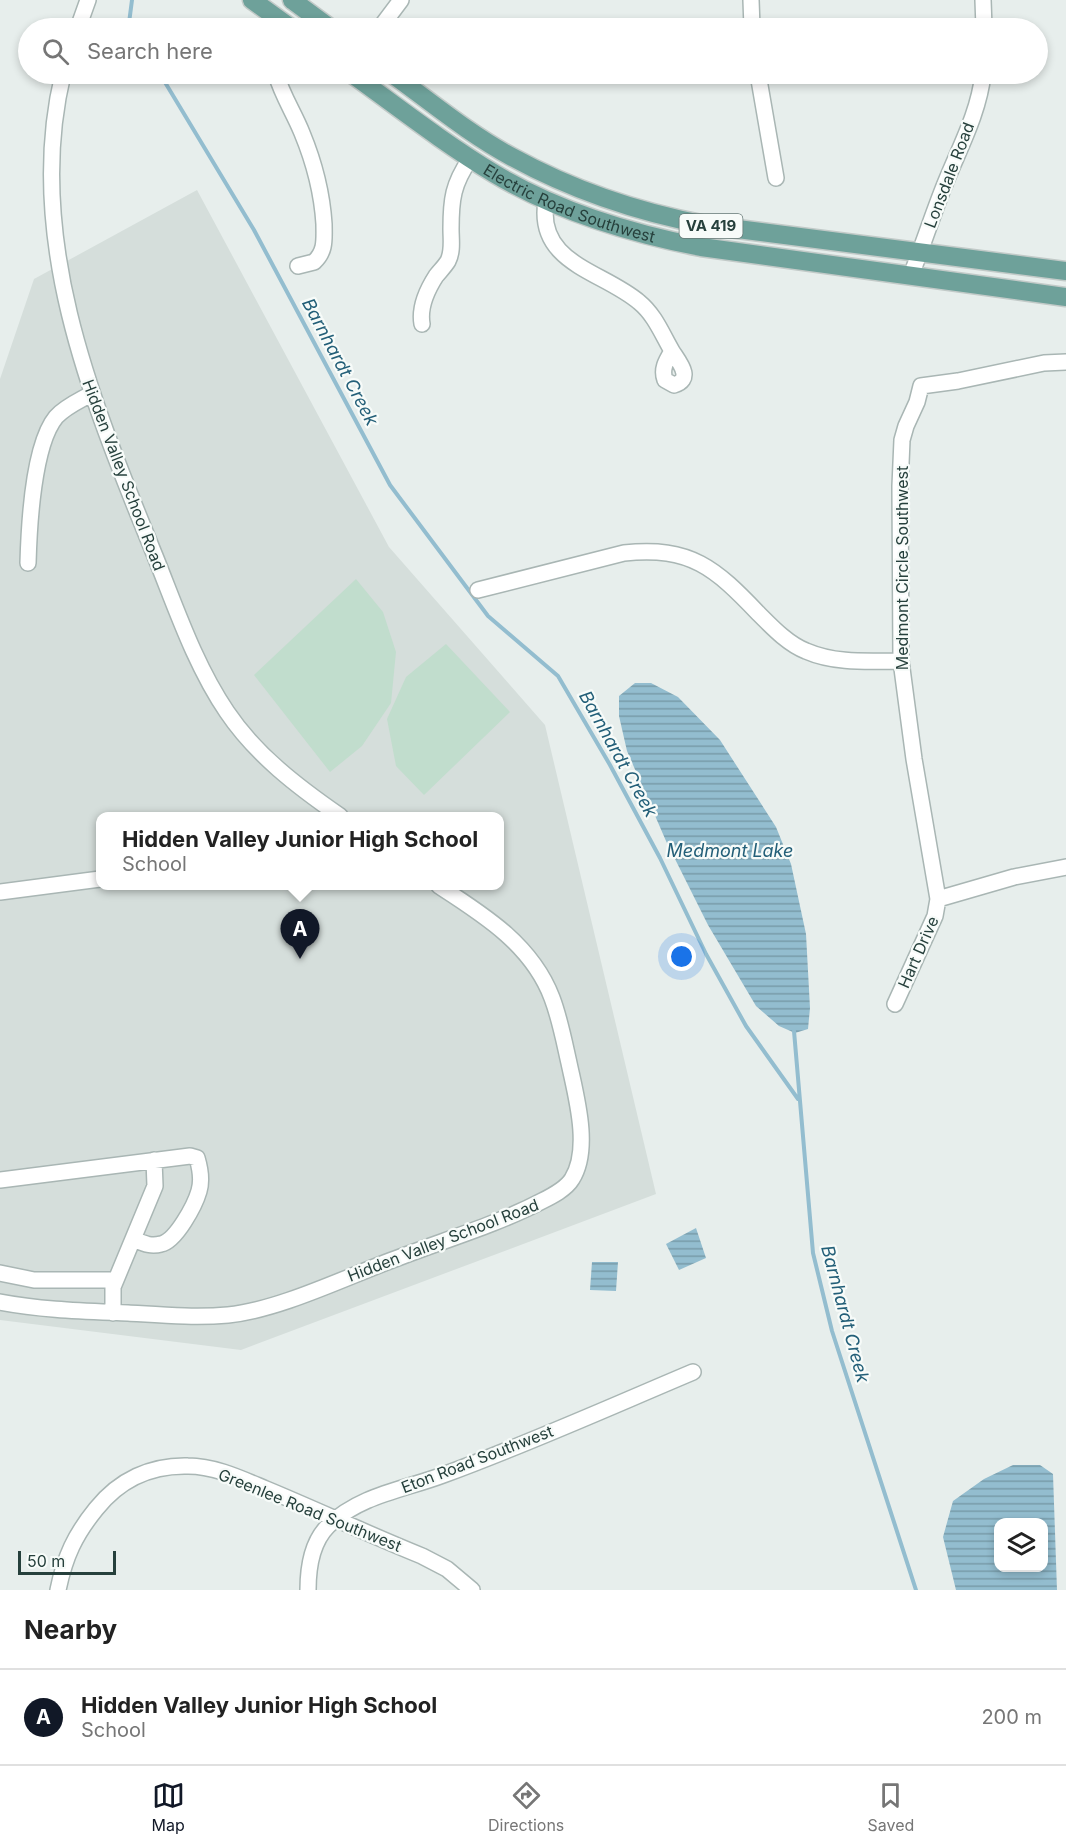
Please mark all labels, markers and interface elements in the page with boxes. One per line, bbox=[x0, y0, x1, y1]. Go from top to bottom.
search box bbox=[18, 18, 1048, 84]
icon: search bbox=[39, 35, 72, 68]
text: Search here bbox=[87, 38, 213, 64]
street label: Lonsdale Road bbox=[920, 119, 978, 231]
street label: Electric Road Southwest bbox=[480, 159, 657, 247]
road number: VA 419 bbox=[680, 214, 742, 238]
water label: Barnhardt Creek bbox=[298, 294, 383, 430]
street label: Hidden Valley School Road bbox=[78, 377, 170, 573]
street label: Medmont Circle Southwest bbox=[892, 466, 912, 670]
water label: Barnhardt Creek bbox=[575, 687, 662, 822]
popup bbox=[96, 812, 504, 890]
text: Hidden Valley Junior High School bbox=[122, 826, 478, 852]
water label: Medmont Lake bbox=[667, 840, 793, 861]
text: School bbox=[122, 852, 187, 876]
pin: A bbox=[280, 910, 320, 959]
street label: Hart Drive bbox=[893, 913, 943, 991]
your location bbox=[667, 942, 696, 971]
street label: Hidden Valley School Road bbox=[345, 1194, 541, 1286]
water label: Barnhardt Creek bbox=[817, 1243, 874, 1386]
street label: Eton Road Southwest bbox=[398, 1421, 556, 1497]
street label: Greenlee Road Southwest bbox=[215, 1464, 405, 1556]
map controls bbox=[994, 1518, 1048, 1572]
button: layers bbox=[994, 1518, 1048, 1572]
scale bar bbox=[18, 1548, 116, 1576]
text: 50 m bbox=[27, 1551, 65, 1571]
text: Nearby bbox=[24, 1614, 117, 1645]
text: Hidden Valley Junior High School bbox=[81, 1692, 437, 1718]
text: A bbox=[36, 1705, 51, 1729]
text: 200 m bbox=[981, 1705, 1042, 1729]
text: School bbox=[81, 1718, 146, 1742]
tab: Map bbox=[152, 1779, 185, 1835]
tab: Directions bbox=[488, 1779, 564, 1835]
tab: Saved bbox=[868, 1779, 914, 1835]

